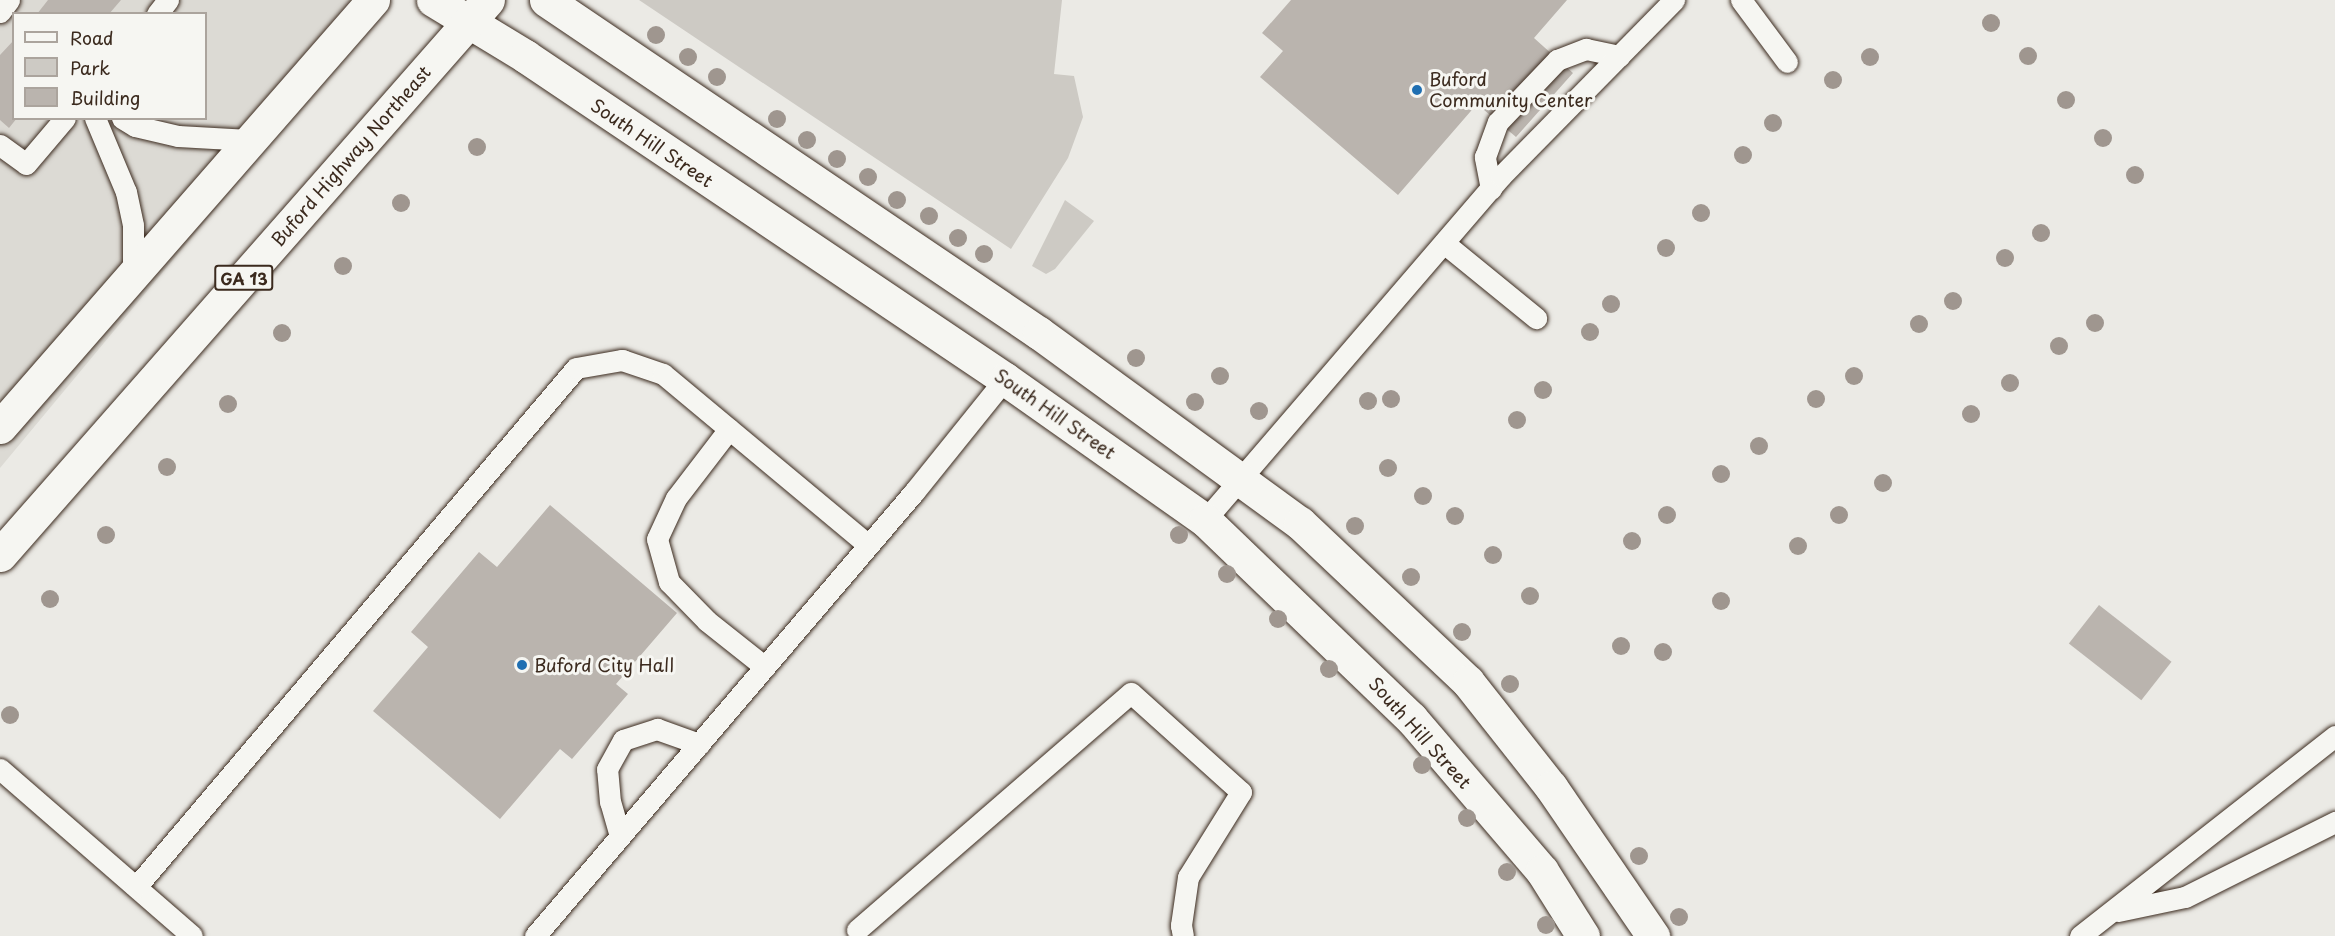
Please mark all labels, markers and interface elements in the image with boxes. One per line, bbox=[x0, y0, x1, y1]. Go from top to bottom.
legend bbox=[12, 12, 207, 120]
text: Road bbox=[70, 24, 114, 51]
text: Park bbox=[70, 54, 110, 81]
street label: Buford Highway Northeast bbox=[267, 62, 435, 250]
place label: Buford Community Center bbox=[1429, 69, 1594, 112]
marker: Buford Community Center bbox=[1410, 83, 1424, 97]
text: Building bbox=[70, 84, 140, 111]
street label: South Hill Street bbox=[586, 94, 718, 192]
road number: GA 13 bbox=[212, 265, 276, 291]
street label: South Hill Street bbox=[990, 364, 1120, 464]
place label: Buford City Hall bbox=[534, 654, 675, 676]
marker: Buford City Hall bbox=[515, 658, 529, 672]
street label: South Hill Street bbox=[1364, 672, 1476, 794]

